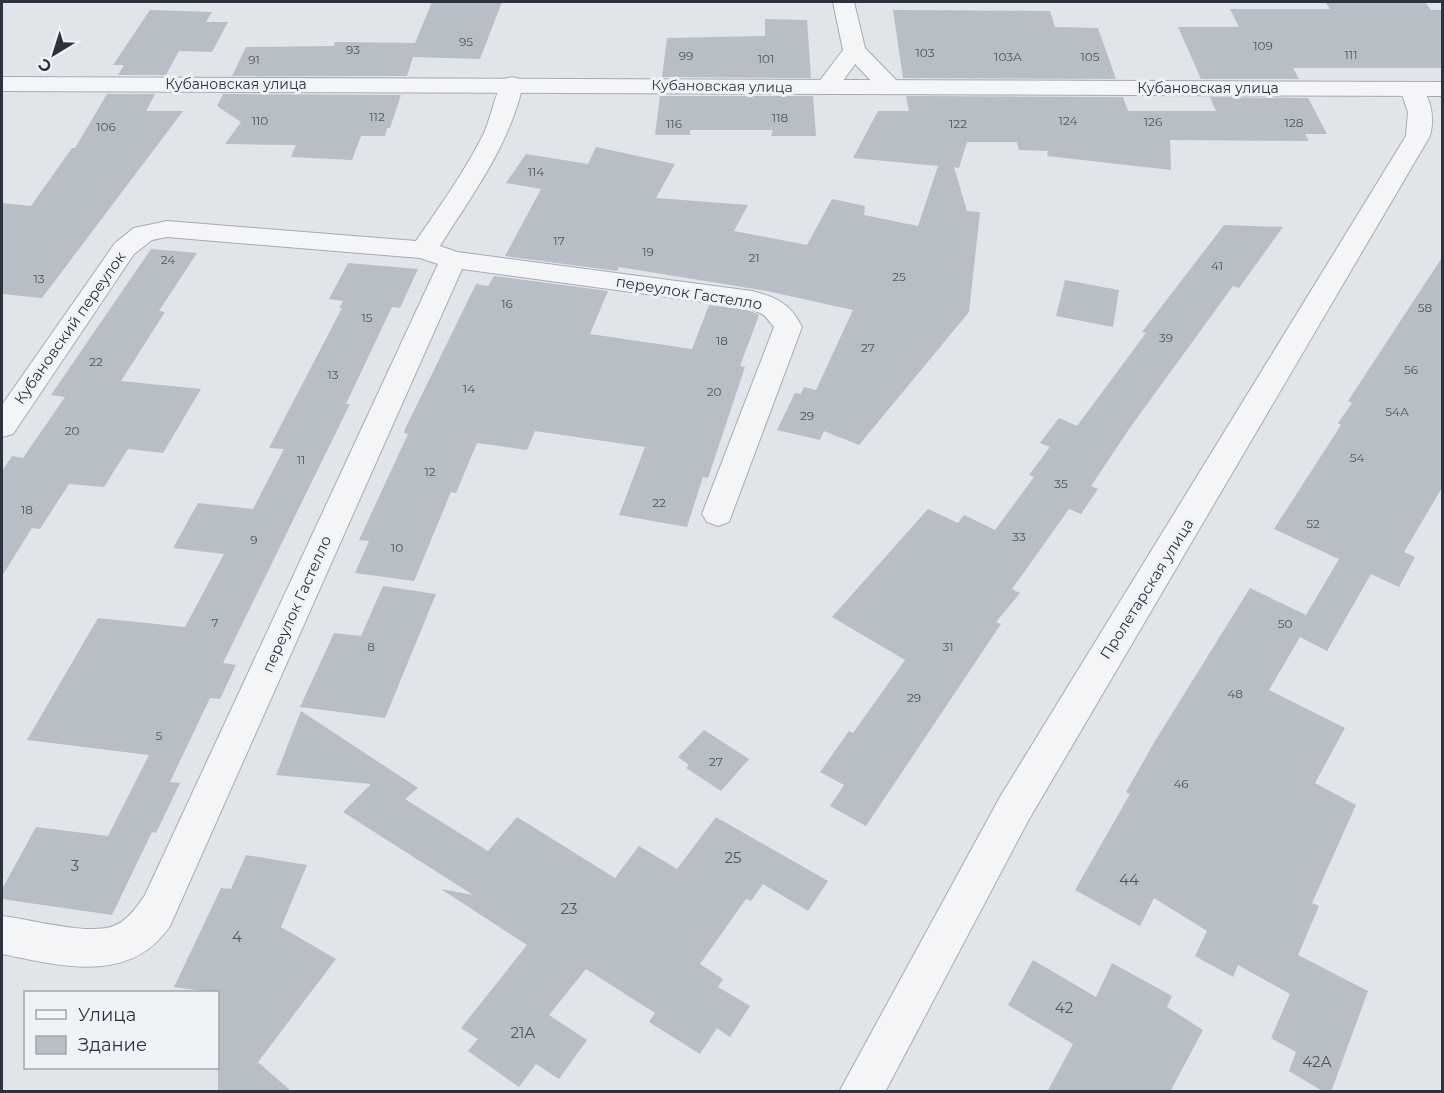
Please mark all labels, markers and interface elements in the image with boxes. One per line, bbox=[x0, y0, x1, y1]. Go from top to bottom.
north arrow bbox=[24, 24, 84, 84]
house number: 95 bbox=[459, 34, 473, 49]
house number: 109 bbox=[1253, 38, 1273, 53]
house number: 93 bbox=[346, 42, 360, 57]
house number: 103 bbox=[916, 45, 935, 60]
house number: 111 bbox=[1345, 47, 1358, 62]
house number: 99 bbox=[679, 48, 693, 63]
house number: 103А bbox=[994, 49, 1022, 64]
house number: 105 bbox=[1080, 49, 1100, 64]
house number: 101 bbox=[758, 51, 774, 66]
house number: 91 bbox=[248, 52, 260, 67]
text: С bbox=[34, 54, 56, 76]
street label: Кубановская улица bbox=[165, 75, 307, 93]
street label: Кубановская улица bbox=[651, 76, 793, 96]
street label: Кубановская улица bbox=[1137, 79, 1279, 97]
house number: 112 bbox=[369, 109, 385, 124]
house number: 118 bbox=[772, 110, 789, 125]
house number: 110 bbox=[252, 113, 268, 128]
house number: 124 bbox=[1059, 113, 1077, 128]
house number: 126 bbox=[1144, 114, 1162, 129]
house number: 128 bbox=[1285, 115, 1304, 130]
house number: 116 bbox=[666, 116, 682, 131]
house number: 122 bbox=[949, 116, 967, 131]
house number: 106 bbox=[96, 119, 116, 134]
house number: 114 bbox=[528, 164, 544, 179]
house number: 17 bbox=[553, 233, 565, 248]
house number: 19 bbox=[642, 244, 654, 259]
street label: Кубановский переулок bbox=[10, 247, 130, 408]
house number: 21 bbox=[748, 250, 760, 265]
house number: 24 bbox=[161, 252, 175, 267]
house number: 41 bbox=[1211, 258, 1223, 273]
house number: 25 bbox=[892, 269, 906, 284]
house number: 13 bbox=[33, 271, 45, 286]
street label: переулок Гастелло bbox=[614, 272, 764, 313]
house number: 16 bbox=[501, 296, 513, 311]
house number: 58 bbox=[1418, 300, 1433, 315]
house number: 15 bbox=[361, 310, 373, 325]
house number: 39 bbox=[1159, 330, 1173, 345]
house number: 18 bbox=[716, 333, 728, 348]
house number: 27 bbox=[861, 340, 875, 355]
house number: 22 bbox=[89, 354, 103, 369]
house number: 56 bbox=[1404, 362, 1418, 377]
house number: 13 bbox=[327, 367, 339, 382]
house number: 14 bbox=[463, 381, 475, 396]
house number: 20 bbox=[707, 384, 721, 399]
house number: 54А bbox=[1385, 404, 1409, 419]
house number: 29 bbox=[800, 408, 814, 423]
house number: 20 bbox=[65, 423, 79, 438]
house number: 54 bbox=[1350, 450, 1364, 465]
house number: 11 bbox=[297, 452, 305, 467]
house number: 12 bbox=[424, 464, 436, 479]
house number: 35 bbox=[1054, 476, 1068, 491]
house number: 22 bbox=[652, 495, 666, 510]
house number: 18 bbox=[21, 502, 33, 517]
street label: Пролетарская улица bbox=[1096, 515, 1198, 663]
house number: 52 bbox=[1306, 516, 1320, 531]
house number: 33 bbox=[1012, 529, 1026, 544]
house number: 9 bbox=[250, 532, 258, 547]
street label: переулок Гастелло bbox=[258, 532, 335, 675]
house number: 10 bbox=[391, 540, 403, 555]
house number: 7 bbox=[211, 615, 219, 630]
house number: 50 bbox=[1278, 616, 1292, 631]
house number: 8 bbox=[367, 639, 375, 654]
house number: 31 bbox=[942, 639, 954, 654]
house number: 48 bbox=[1227, 686, 1243, 701]
house number: 29 bbox=[907, 690, 921, 705]
house number: 5 bbox=[156, 728, 163, 743]
house number: 27 bbox=[709, 754, 723, 769]
house number: 46 bbox=[1173, 776, 1189, 791]
house number: 25 bbox=[724, 848, 742, 867]
house number: 3 bbox=[71, 856, 79, 875]
house number: 44 bbox=[1119, 870, 1139, 889]
house number: 23 bbox=[561, 899, 577, 918]
house number: 4 bbox=[232, 927, 242, 946]
legend bbox=[24, 991, 219, 1069]
house number: 42 bbox=[1055, 998, 1073, 1017]
text: Улица bbox=[78, 1004, 136, 1026]
house number: 21А bbox=[510, 1023, 536, 1042]
text: Здание bbox=[78, 1034, 147, 1056]
house number: 42А bbox=[1302, 1052, 1332, 1071]

